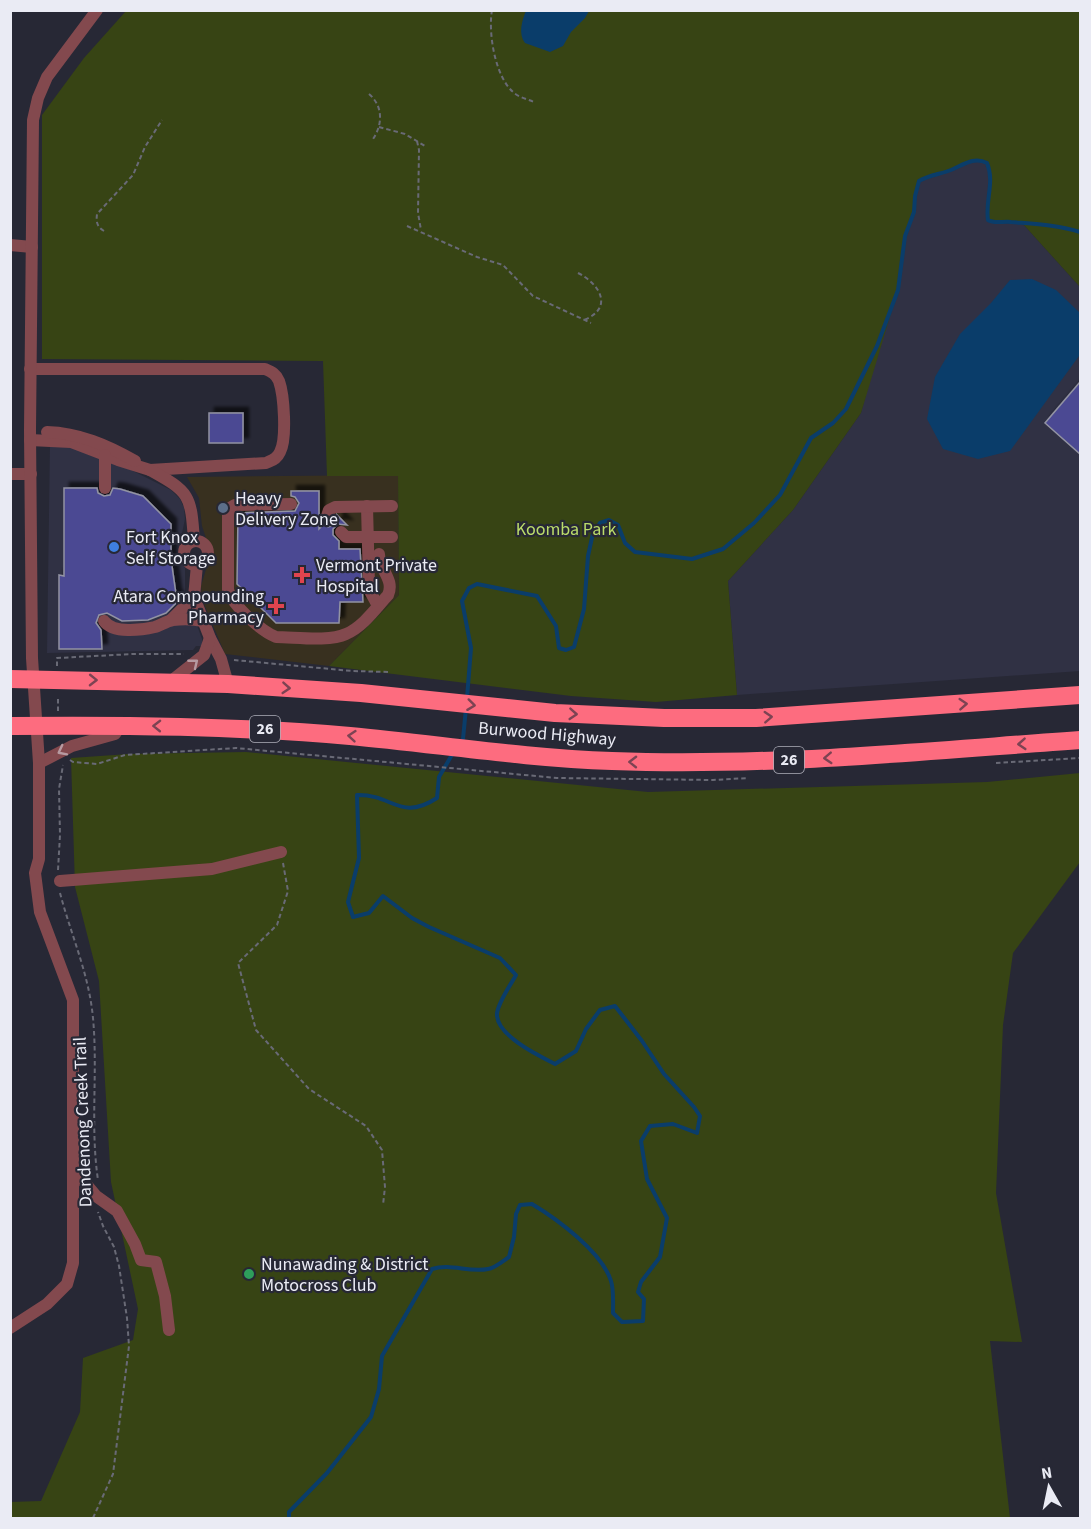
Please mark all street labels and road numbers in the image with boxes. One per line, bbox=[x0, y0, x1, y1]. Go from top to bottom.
road number: 26 bbox=[250, 716, 280, 742]
street label: Burwood Highway bbox=[477, 716, 618, 753]
road number: 26 bbox=[774, 747, 804, 773]
street label: Dandenong Creek Trail bbox=[68, 1036, 98, 1208]

